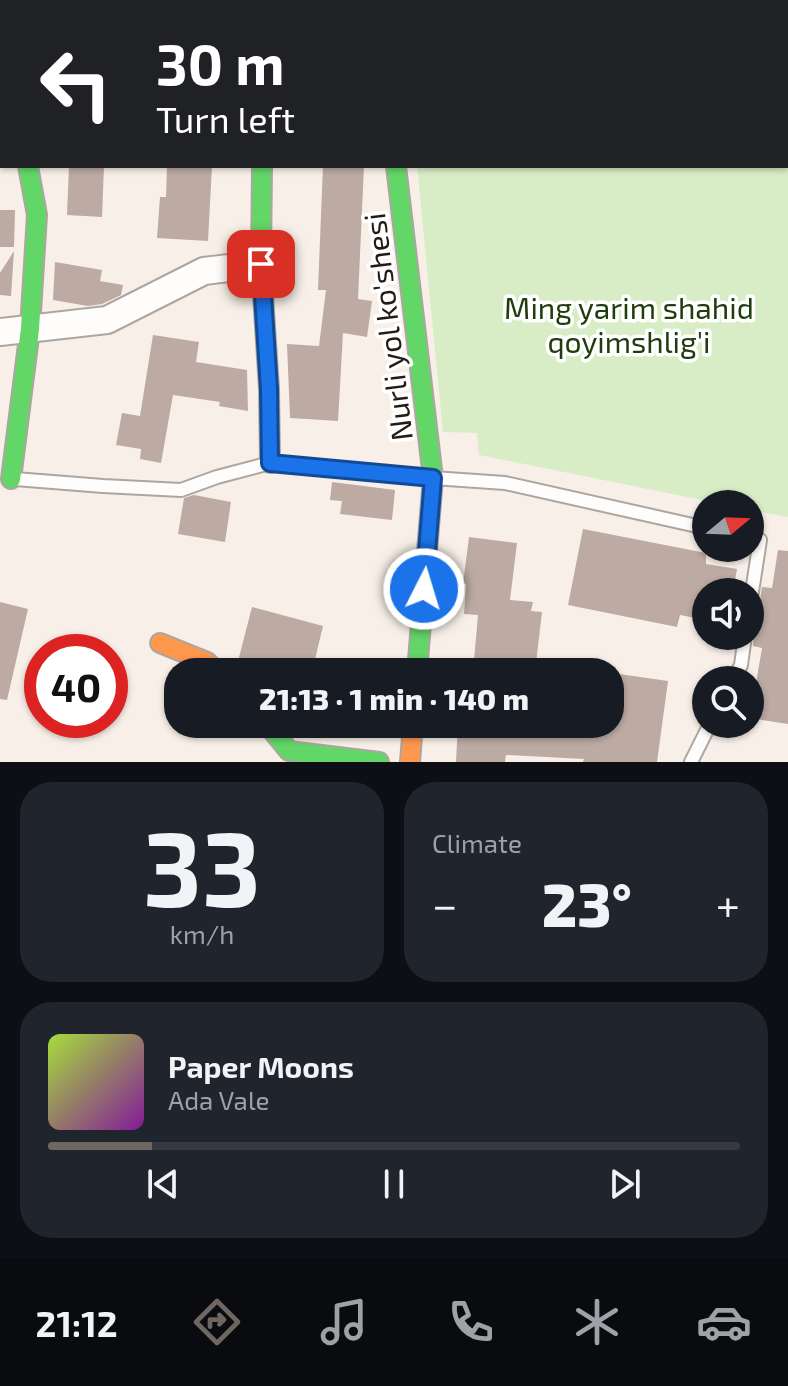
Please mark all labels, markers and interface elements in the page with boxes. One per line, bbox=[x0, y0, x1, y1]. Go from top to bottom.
text: 30 m bbox=[156, 29, 285, 96]
icon: left bbox=[24, 32, 128, 136]
text: Turn left bbox=[156, 97, 295, 140]
street label: Nurli yol ko'shesi bbox=[355, 211, 419, 443]
pin bbox=[227, 230, 295, 298]
icon: arrive bbox=[239, 242, 283, 286]
park label: Ming yarim shahid qoyimshlig'i bbox=[504, 289, 754, 359]
north arrow bbox=[692, 490, 764, 562]
map controls bbox=[692, 490, 764, 738]
position arrow bbox=[382, 547, 466, 631]
button: sound bbox=[692, 578, 764, 650]
speed limit sign: 40 bbox=[24, 634, 128, 738]
button: search bbox=[692, 666, 764, 738]
text: 21:13 · 1 min · 140 m bbox=[259, 680, 529, 716]
text: 33 bbox=[143, 803, 261, 928]
text: Climate bbox=[432, 827, 522, 858]
text: 23° bbox=[542, 867, 632, 939]
text: − bbox=[432, 877, 458, 930]
text: + bbox=[716, 877, 740, 930]
text: km/h bbox=[170, 918, 234, 949]
text: Paper Moons bbox=[168, 1048, 354, 1084]
text: Ada Vale bbox=[168, 1084, 270, 1115]
icon: previous bbox=[141, 1162, 185, 1206]
icon: pause bbox=[372, 1162, 416, 1206]
icon: next bbox=[603, 1162, 647, 1206]
icon: directions bbox=[189, 1294, 245, 1350]
icon: music bbox=[316, 1294, 372, 1350]
icon: phone bbox=[443, 1294, 499, 1350]
icon: climate bbox=[569, 1294, 625, 1350]
icon: car bbox=[696, 1294, 752, 1350]
text: 21:12 bbox=[35, 1301, 118, 1344]

